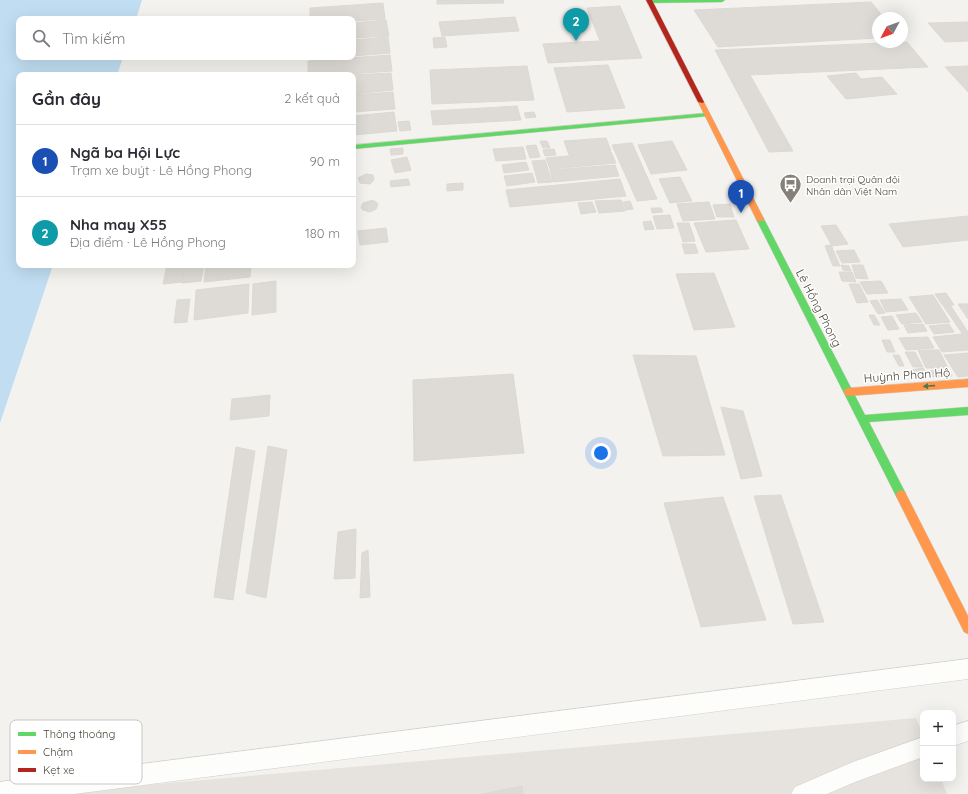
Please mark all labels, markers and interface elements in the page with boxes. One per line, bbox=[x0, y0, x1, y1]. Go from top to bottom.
pin: 2 bbox=[563, 8, 589, 41]
north arrow bbox=[872, 12, 908, 48]
search box bbox=[16, 16, 356, 60]
icon: search bbox=[30, 27, 52, 49]
text: Tìm kiếm bbox=[62, 29, 125, 48]
text: Gần đây bbox=[32, 88, 101, 109]
text: 2 kết quả bbox=[284, 90, 340, 106]
text: Ngã ba Hội Lực bbox=[70, 143, 180, 162]
text: 1 bbox=[42, 153, 48, 169]
text: 90 m bbox=[310, 153, 340, 169]
text: Trạm xe buýt · Lê Hồng Phong bbox=[70, 162, 252, 178]
bus stop icon: Doanh trại Quân đội Nhân dân Việt Nam bbox=[777, 172, 803, 205]
place label: Doanh trại Quân đội Nhân dân Việt Nam bbox=[806, 173, 900, 198]
pin: 1 bbox=[728, 180, 754, 213]
text: Nha may X55 bbox=[70, 215, 167, 234]
text: 2 bbox=[41, 225, 49, 241]
text: 180 m bbox=[305, 225, 340, 241]
text: Địa điểm · Lê Hồng Phong bbox=[70, 234, 226, 250]
street label: Lê Hồng Phong bbox=[793, 266, 845, 350]
street label: Huỳnh Phan Hộ bbox=[863, 364, 951, 386]
one-way arrow bbox=[923, 382, 935, 389]
your location bbox=[591, 443, 611, 463]
map controls bbox=[920, 710, 956, 782]
button: + bbox=[920, 710, 956, 746]
legend bbox=[10, 720, 142, 784]
text: Thông thoáng bbox=[43, 727, 115, 741]
text: Chậm bbox=[43, 745, 73, 759]
button: − bbox=[920, 746, 956, 782]
text: Kẹt xe bbox=[43, 763, 75, 777]

